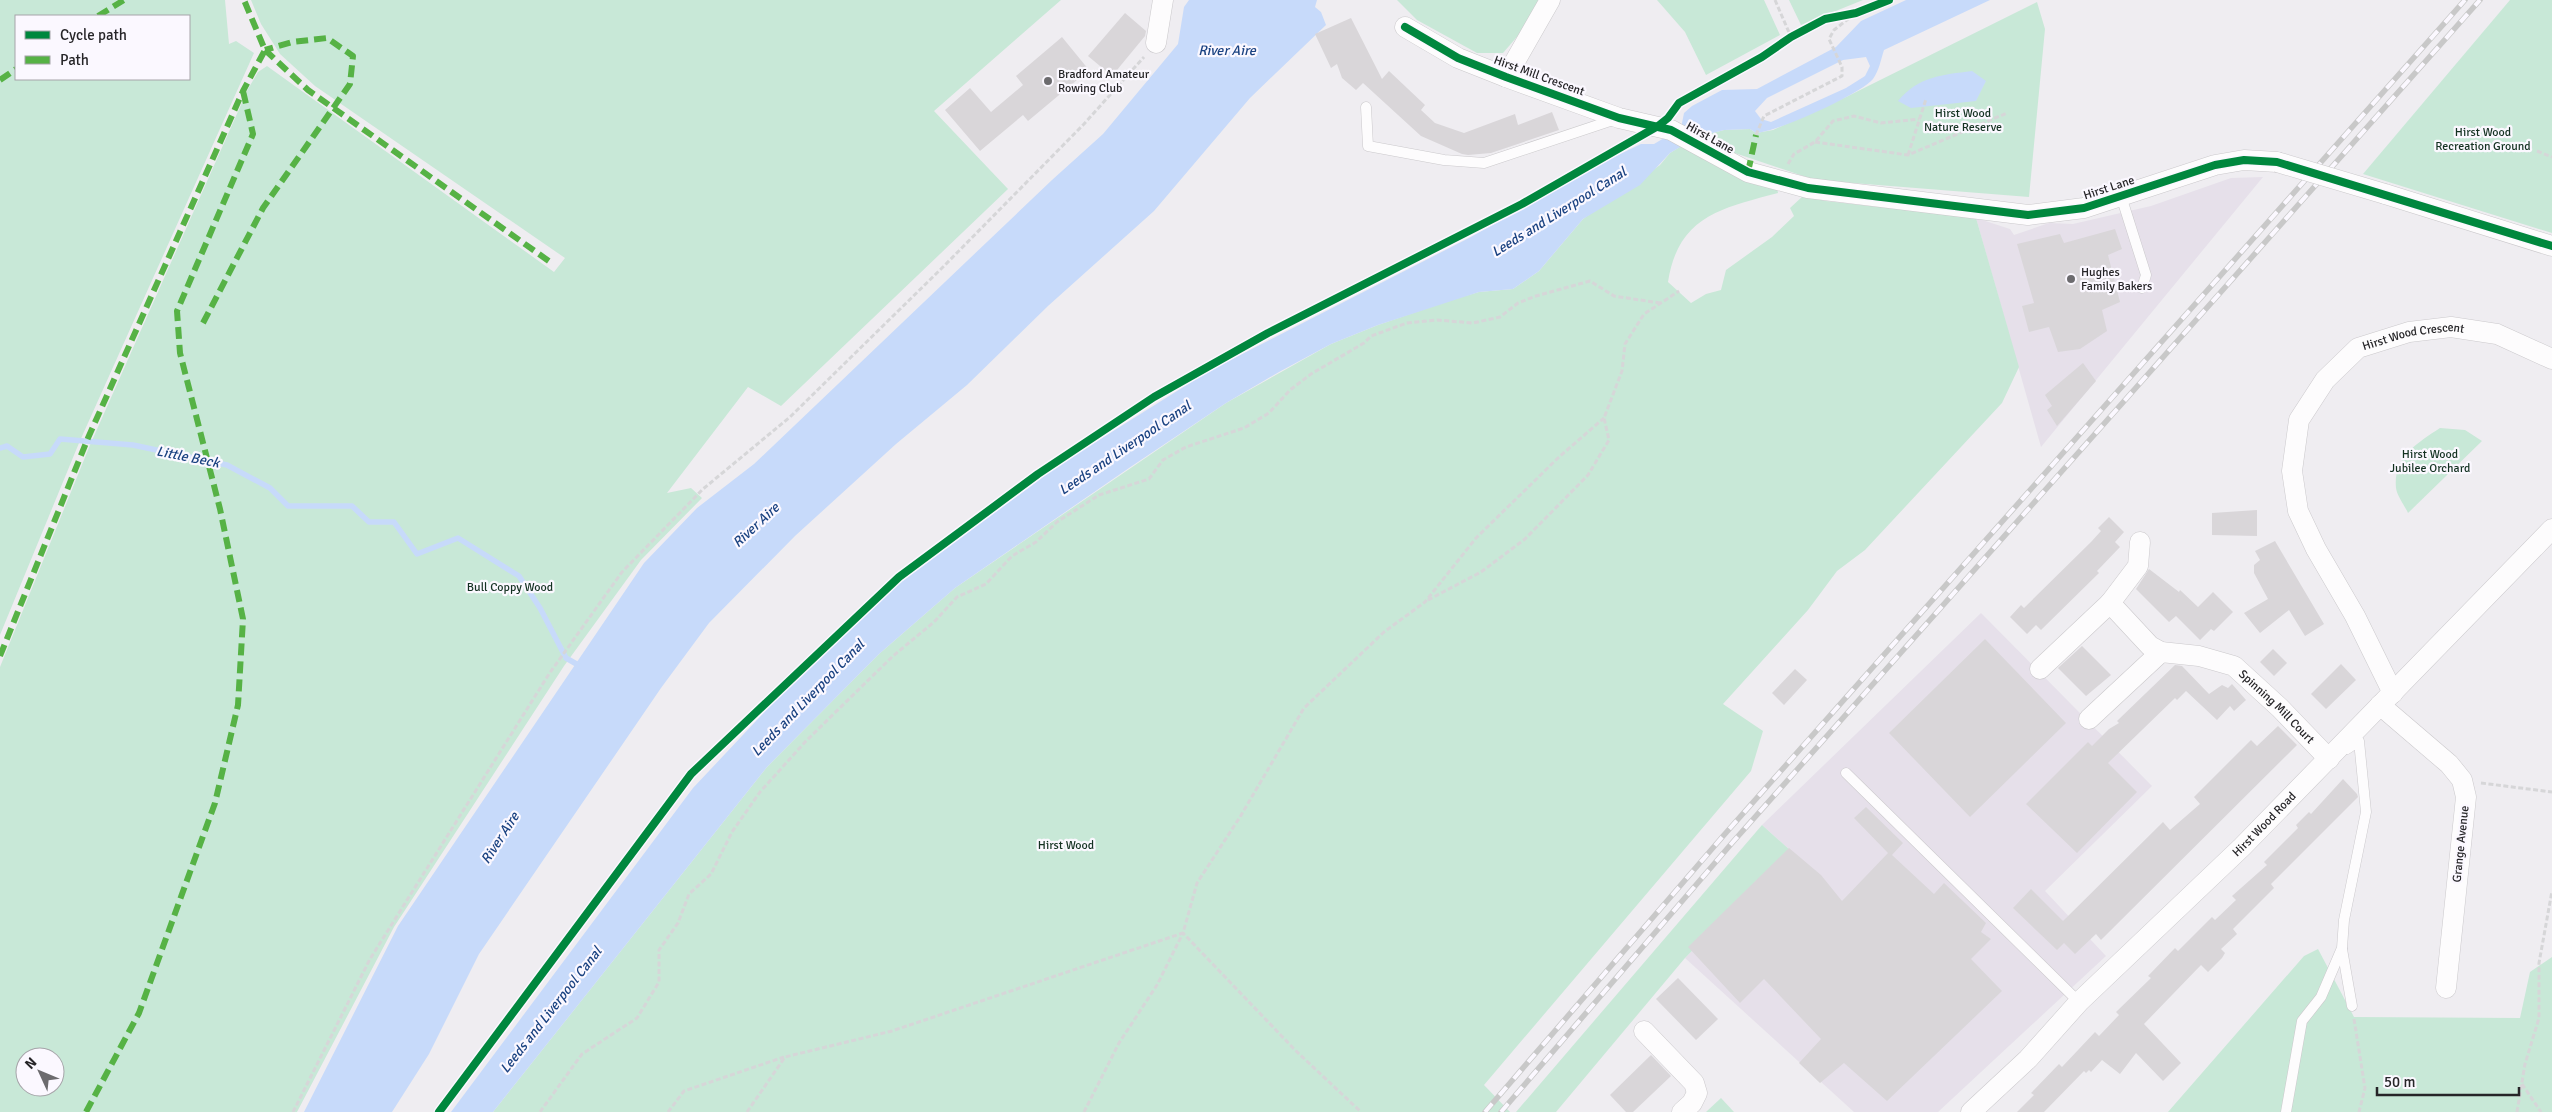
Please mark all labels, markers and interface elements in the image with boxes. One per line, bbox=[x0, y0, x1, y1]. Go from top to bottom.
legend bbox=[15, 15, 190, 80]
text: Cycle path bbox=[60, 26, 127, 44]
water label: River Aire bbox=[1198, 42, 1257, 59]
text: Path bbox=[60, 51, 89, 69]
street label: Hirst Mill Crescent bbox=[1492, 53, 1586, 99]
place label: Bradford Amateur Rowing Club bbox=[1058, 67, 1150, 96]
marker: Bradford Amateur Rowing Club bbox=[1042, 75, 1054, 87]
park label: Hirst Wood Nature Reserve bbox=[1924, 106, 2002, 135]
street label: Hirst Lane bbox=[1683, 119, 1737, 157]
park label: Hirst Wood Recreation Ground bbox=[2435, 125, 2531, 154]
water label: Leeds and Liverpool Canal bbox=[1489, 163, 1630, 260]
street label: Hirst Lane bbox=[2082, 173, 2136, 203]
place label: Hughes Family Bakers bbox=[2081, 265, 2152, 294]
marker: Hughes Family Bakers bbox=[2065, 273, 2077, 285]
street label: Hirst Wood Crescent bbox=[2360, 319, 2465, 354]
water label: Leeds and Liverpool Canal bbox=[1056, 397, 1195, 498]
water label: Little Beck bbox=[155, 443, 223, 472]
park label: Hirst Wood Jubilee Orchard bbox=[2390, 447, 2470, 476]
water label: River Aire bbox=[729, 498, 784, 551]
park label: Bull Coppy Wood bbox=[467, 580, 553, 595]
water label: Leeds and Liverpool Canal bbox=[748, 636, 869, 760]
street label: Spinning Mill Court bbox=[2236, 667, 2318, 747]
street label: Hirst Wood Road bbox=[2229, 789, 2299, 860]
street label: Grange Avenue bbox=[2450, 805, 2472, 883]
water label: River Aire bbox=[477, 808, 523, 867]
park label: Hirst Wood bbox=[1038, 838, 1094, 853]
water label: Leeds and Liverpool Canal bbox=[496, 943, 606, 1076]
north arrow bbox=[15, 1047, 65, 1097]
text: N bbox=[22, 1054, 41, 1073]
scale bar bbox=[2377, 1064, 2520, 1096]
text: 50 m bbox=[2384, 1073, 2415, 1091]

